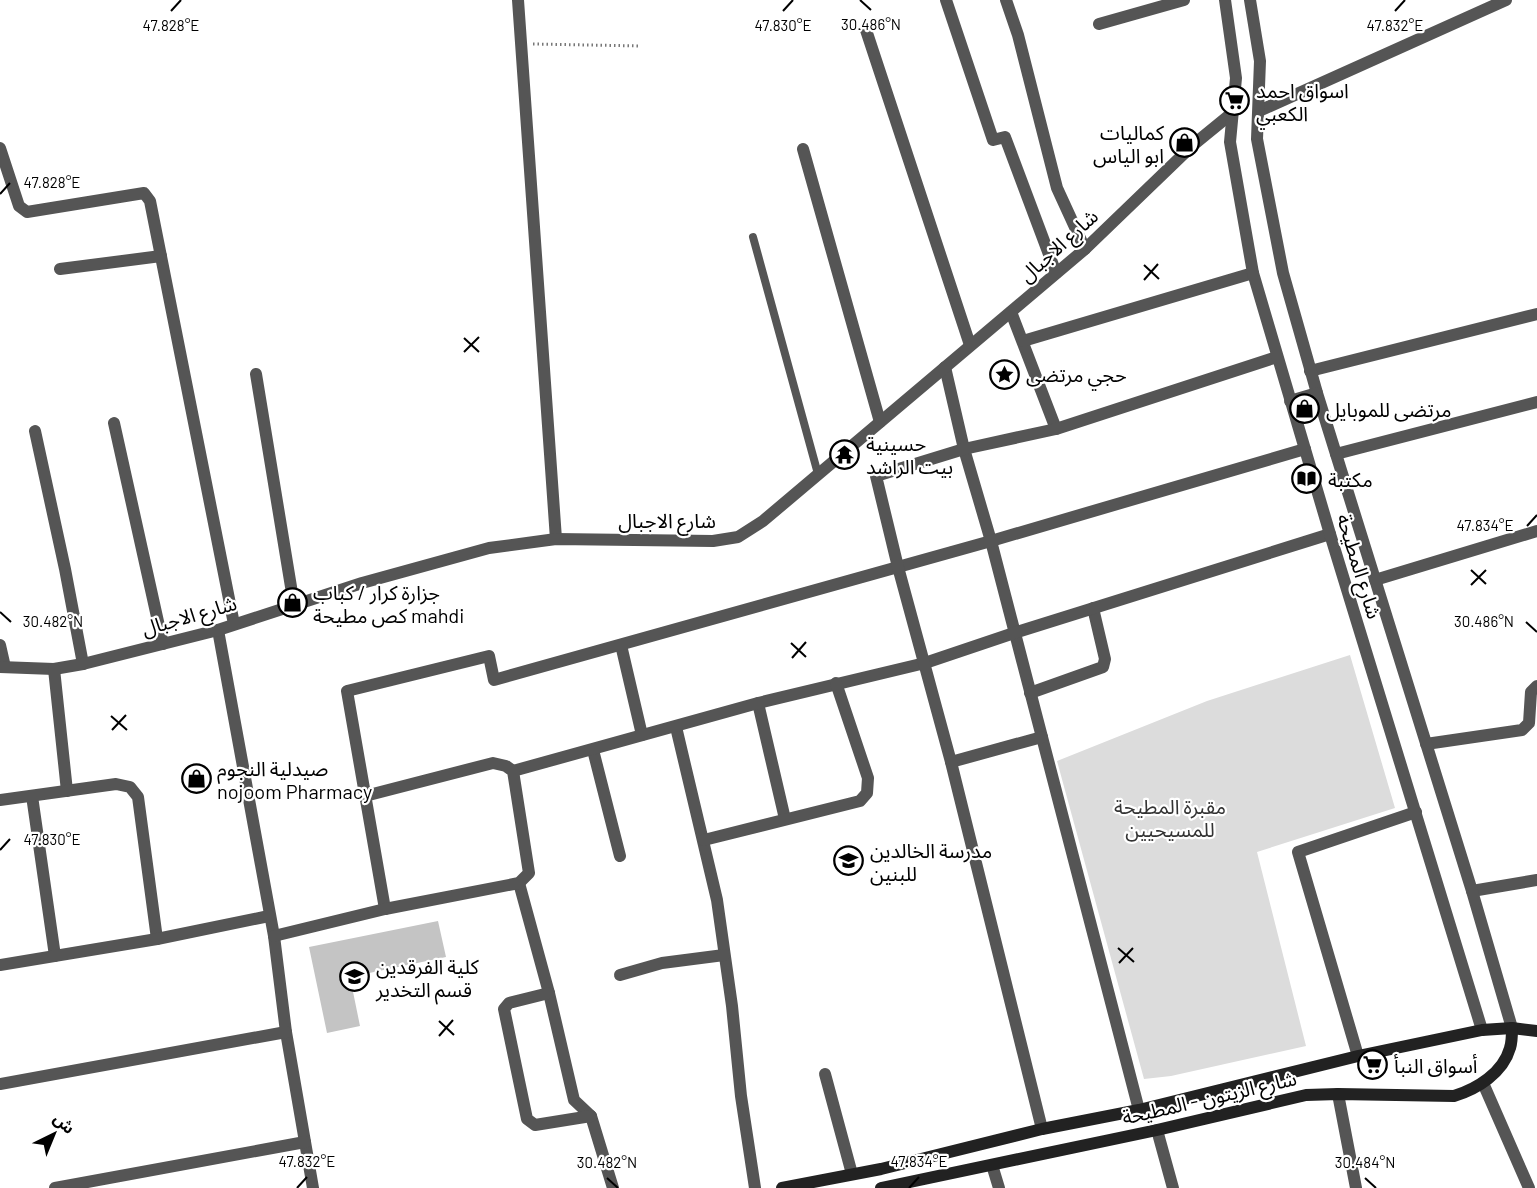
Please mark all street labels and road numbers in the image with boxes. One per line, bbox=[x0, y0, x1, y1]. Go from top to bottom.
street label: شارع الاجبال bbox=[1014, 203, 1105, 290]
street label: شارع الاجبال bbox=[618, 508, 716, 536]
street label: شارع المطيحة bbox=[1329, 511, 1387, 623]
street label: شارع الاجبال bbox=[139, 590, 240, 644]
street label: شارع الزيتون - المطيحة bbox=[1119, 1065, 1300, 1133]

